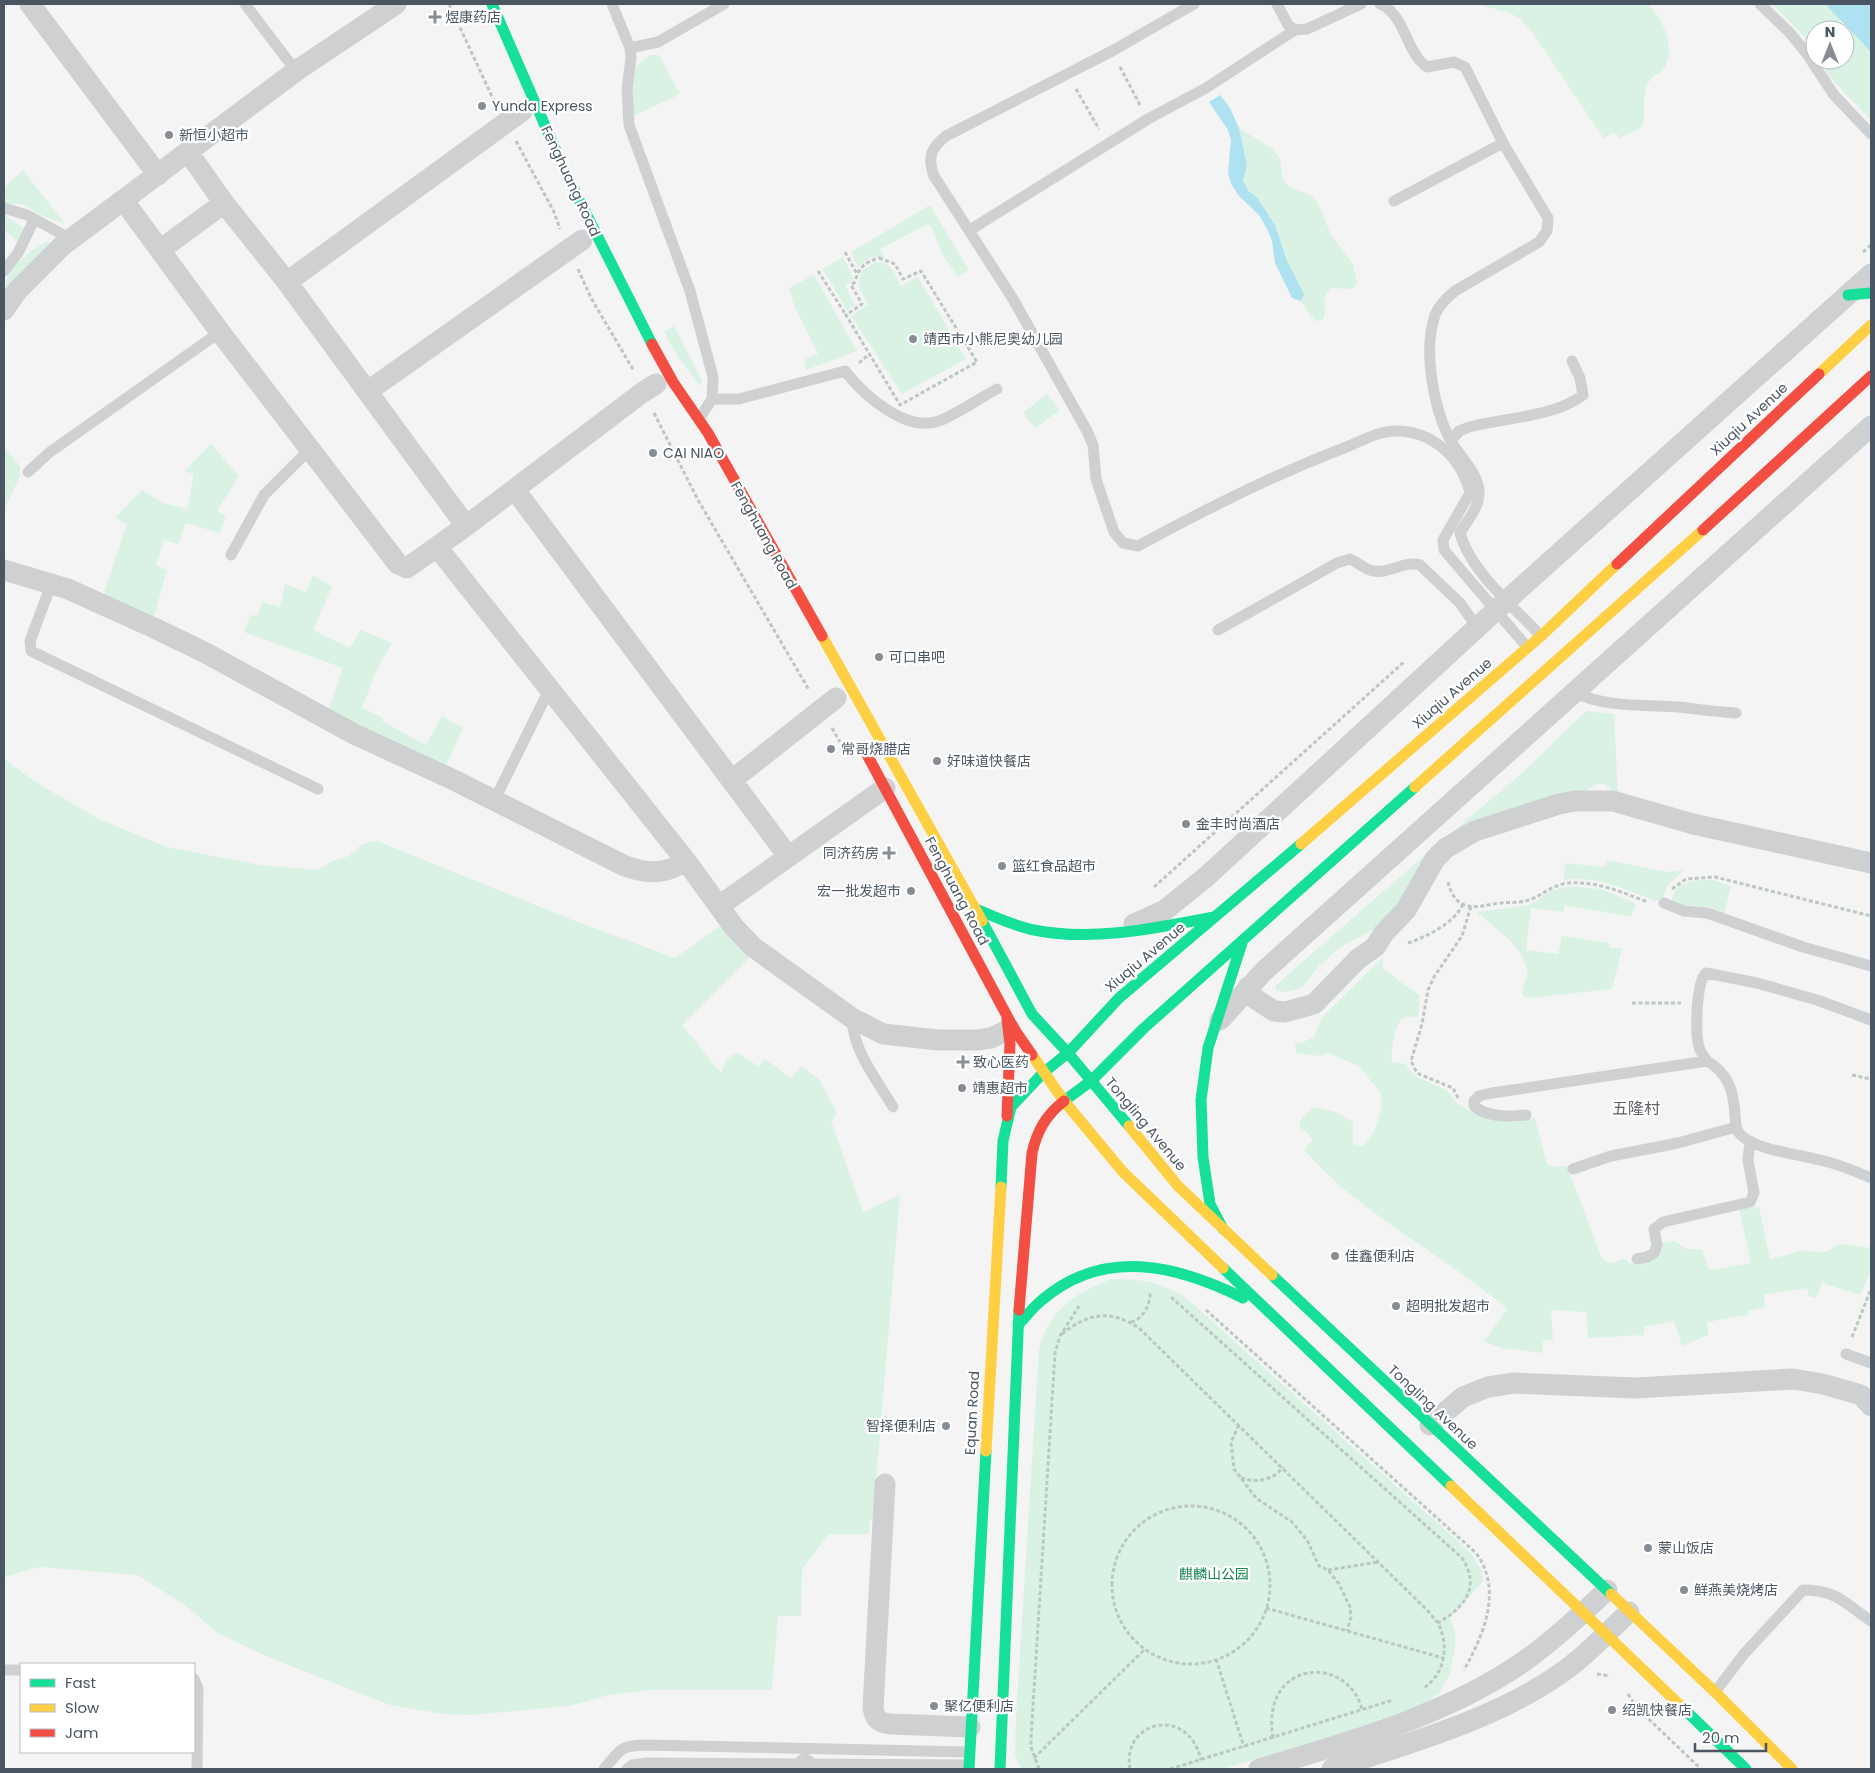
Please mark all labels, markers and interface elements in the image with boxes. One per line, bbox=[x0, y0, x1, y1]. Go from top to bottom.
place label: 煜康药店 bbox=[445, 7, 501, 27]
marker: 煜康药店 bbox=[429, 11, 441, 23]
north arrow bbox=[1805, 20, 1855, 70]
text: N bbox=[1825, 22, 1835, 42]
place label: Yunda Express bbox=[492, 96, 593, 116]
marker: Yunda Express bbox=[476, 100, 488, 112]
street label: Fenghuang Road bbox=[537, 122, 605, 240]
place label: 新恒小超市 bbox=[179, 125, 249, 145]
marker: 新恒小超市 bbox=[163, 129, 175, 141]
place label: 靖西市小熊尼奥幼儿园 bbox=[923, 329, 1063, 349]
marker: 靖西市小熊尼奥幼儿园 bbox=[907, 333, 919, 345]
street label: Xiuqiu Avenue bbox=[1706, 378, 1792, 460]
place label: CAI NIAO bbox=[663, 443, 724, 463]
marker: CAI NIAO bbox=[647, 447, 659, 459]
street label: Fenghuang Road bbox=[726, 478, 802, 592]
place label: 可口串吧 bbox=[889, 647, 945, 667]
marker: 可口串吧 bbox=[873, 651, 885, 663]
street label: Xiuqiu Avenue bbox=[1408, 653, 1496, 733]
place label: 常哥烧腊店 bbox=[841, 739, 911, 759]
marker: 常哥烧腊店 bbox=[825, 743, 837, 755]
place label: 好味道快餐店 bbox=[947, 751, 1031, 771]
marker: 好味道快餐店 bbox=[931, 755, 943, 767]
place label: 金丰时尚酒店 bbox=[1196, 814, 1280, 834]
marker: 金丰时尚酒店 bbox=[1180, 818, 1192, 830]
street label: Fenghuang Road bbox=[920, 833, 994, 949]
place label: 同济药房 bbox=[823, 843, 879, 863]
marker: 同济药房 bbox=[883, 847, 895, 859]
place label: 篮红食品超市 bbox=[1012, 856, 1096, 876]
marker: 篮红食品超市 bbox=[996, 860, 1008, 872]
place label: 宏一批发超市 bbox=[817, 881, 901, 901]
marker: 宏一批发超市 bbox=[905, 885, 917, 897]
street label: Xiuqiu Avenue bbox=[1101, 917, 1190, 997]
place label: 致心医药 bbox=[973, 1052, 1029, 1072]
marker: 致心医药 bbox=[957, 1056, 969, 1068]
street label: Tongling Avenue bbox=[1101, 1073, 1191, 1175]
place label: 靖惠超市 bbox=[972, 1078, 1028, 1098]
marker: 靖惠超市 bbox=[956, 1082, 968, 1094]
district label: 五隆村 bbox=[1612, 1097, 1660, 1120]
place label: 佳鑫便利店 bbox=[1345, 1246, 1415, 1266]
marker: 佳鑫便利店 bbox=[1329, 1250, 1341, 1262]
place label: 超明批发超市 bbox=[1406, 1296, 1490, 1316]
marker: 超明批发超市 bbox=[1390, 1300, 1402, 1312]
street label: Tongling Avenue bbox=[1384, 1360, 1483, 1454]
street label: Equan Road bbox=[960, 1370, 984, 1456]
place label: 智择便利店 bbox=[866, 1416, 936, 1436]
marker: 智择便利店 bbox=[940, 1420, 952, 1432]
place label: 蒙山饭店 bbox=[1658, 1538, 1714, 1558]
marker: 蒙山饭店 bbox=[1642, 1542, 1654, 1554]
park label: 麒麟山公园 bbox=[1179, 1564, 1249, 1584]
place label: 鲜燕美烧烤店 bbox=[1694, 1580, 1778, 1600]
marker: 鲜燕美烧烤店 bbox=[1678, 1584, 1690, 1596]
legend bbox=[20, 1663, 195, 1753]
text: Fast bbox=[65, 1672, 96, 1693]
place label: 聚亿便利店 bbox=[944, 1696, 1014, 1716]
text: Slow bbox=[65, 1697, 100, 1718]
marker: 聚亿便利店 bbox=[928, 1700, 940, 1712]
place label: 绍凯快餐店 bbox=[1622, 1700, 1692, 1720]
marker: 绍凯快餐店 bbox=[1606, 1704, 1618, 1716]
scale bar bbox=[1695, 1720, 1766, 1752]
text: Jam bbox=[65, 1722, 99, 1743]
text: 20 m bbox=[1702, 1727, 1740, 1748]

